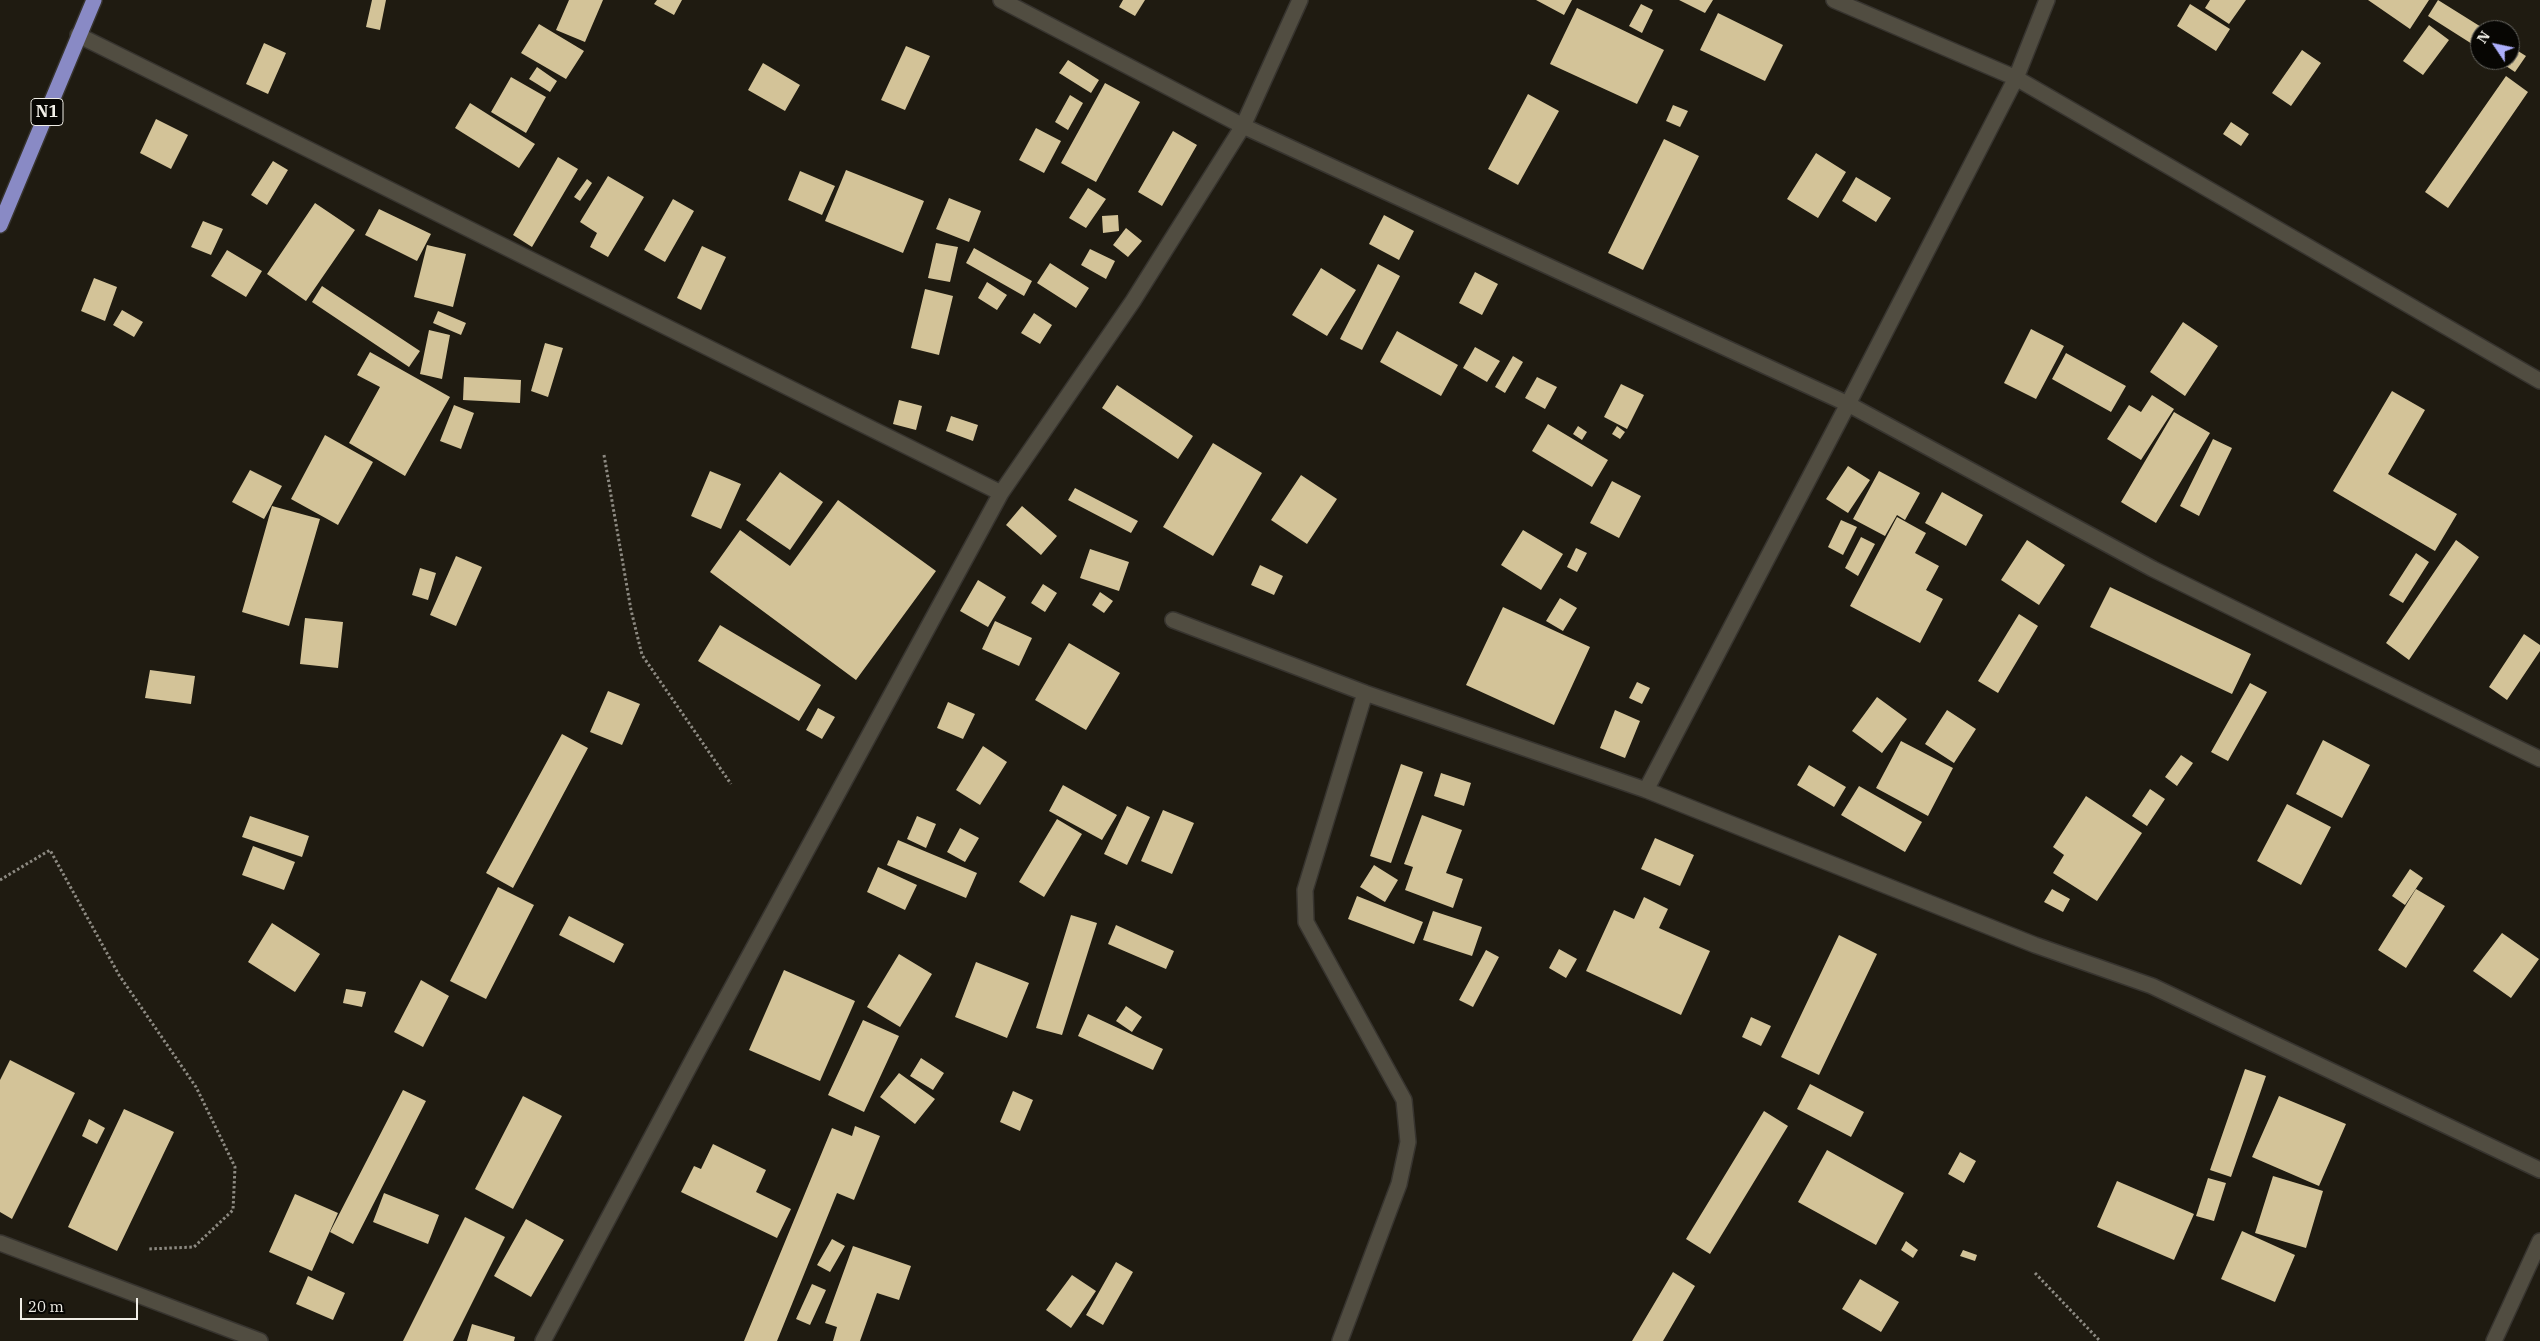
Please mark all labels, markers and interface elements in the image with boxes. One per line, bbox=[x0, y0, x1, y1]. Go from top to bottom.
north arrow bbox=[2470, 20, 2520, 70]
text: N bbox=[2473, 28, 2494, 47]
road number: N1 bbox=[31, 98, 63, 125]
scale bar bbox=[22, 1288, 140, 1320]
text: 20 m bbox=[28, 1297, 64, 1316]

